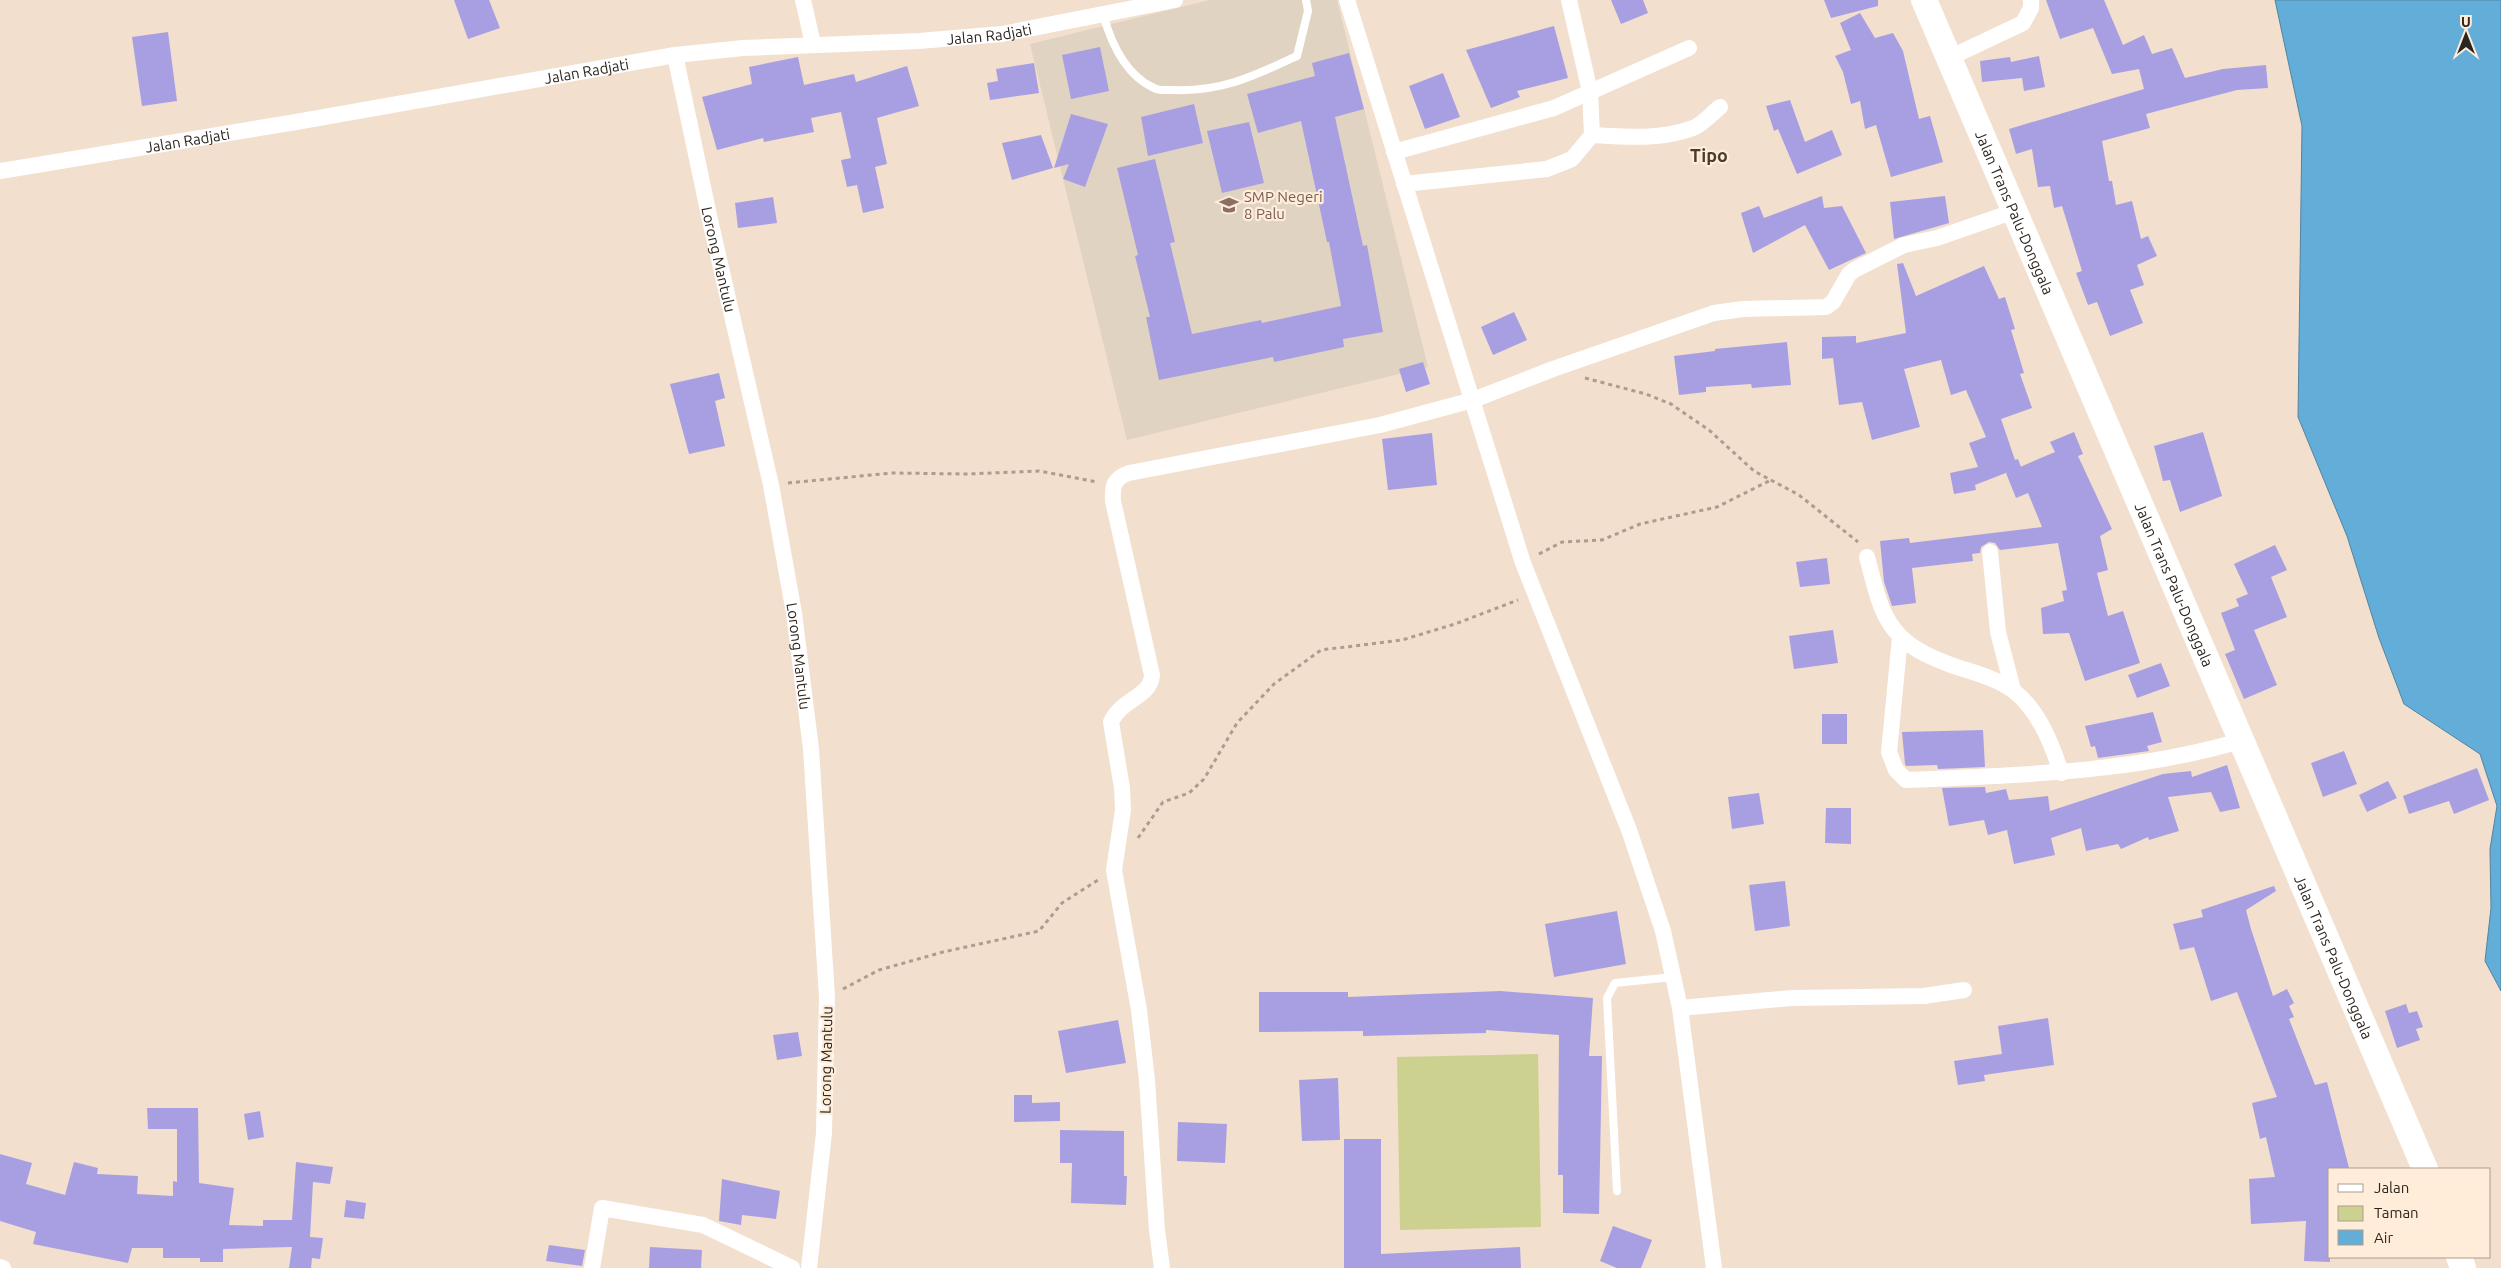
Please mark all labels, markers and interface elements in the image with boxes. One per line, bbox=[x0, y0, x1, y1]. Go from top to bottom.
north arrow bbox=[2441, 10, 2491, 60]
text: U bbox=[2461, 14, 2471, 30]
street label: Jalan Radjati bbox=[946, 20, 1033, 47]
street label: Jalan Radjati bbox=[543, 55, 630, 86]
street label: Jalan Radjati bbox=[144, 125, 231, 155]
street label: Jalan Trans Palu-Donggala bbox=[1972, 128, 2058, 297]
district label: Tipo bbox=[1690, 145, 1728, 165]
place label: SMP Negeri 8 Palu bbox=[1244, 188, 1323, 222]
school or university icon: SMP Negeri 8 Palu bbox=[1218, 194, 1240, 216]
street label: Lorong Mantulu bbox=[699, 205, 739, 314]
street label: Jalan Trans Palu-Donggala bbox=[2132, 500, 2217, 669]
street label: Lorong Mantulu bbox=[784, 601, 815, 711]
street label: Jalan Trans Palu-Donggala bbox=[2291, 872, 2377, 1041]
street label: Lorong Mantulu bbox=[817, 1006, 835, 1114]
legend bbox=[2328, 1168, 2491, 1258]
text: Jalan bbox=[2374, 1179, 2409, 1196]
text: Taman bbox=[2374, 1204, 2419, 1221]
text: Air bbox=[2374, 1229, 2393, 1246]

